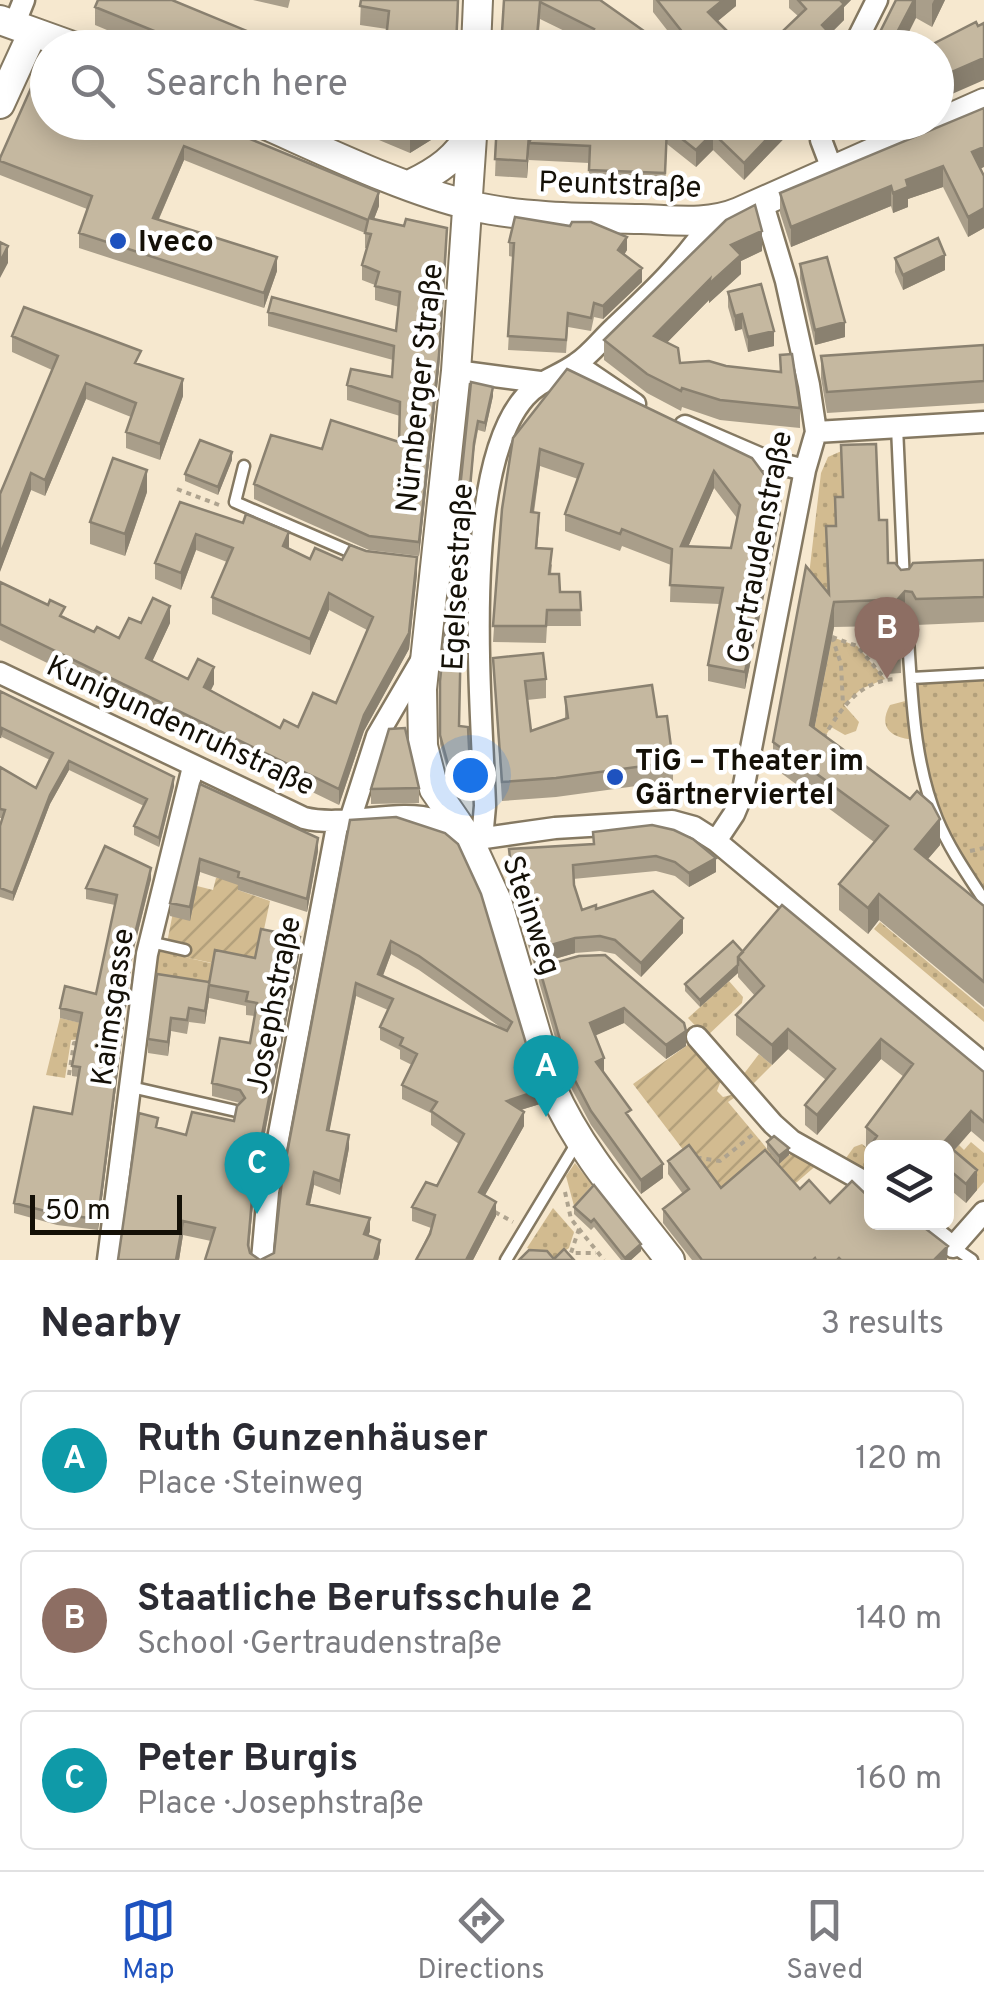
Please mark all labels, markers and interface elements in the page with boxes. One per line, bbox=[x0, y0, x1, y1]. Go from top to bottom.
search box bbox=[30, 30, 954, 140]
icon: search bbox=[65, 58, 120, 113]
text: Search here bbox=[145, 61, 348, 110]
street label: Peuntstraße bbox=[538, 165, 702, 208]
place label: Iveco bbox=[138, 225, 214, 262]
marker: Iveco bbox=[107, 230, 129, 252]
street label: Nürnberger Straße bbox=[390, 262, 453, 515]
street label: Gertraudenstraße bbox=[721, 428, 802, 667]
street label: Egelseestraße bbox=[436, 483, 483, 672]
pin: B bbox=[854, 596, 920, 679]
street label: Kunigundenruhstraße bbox=[40, 649, 320, 806]
place label: TiG – Theater im Gärtnerviertel bbox=[635, 744, 864, 815]
your location bbox=[445, 750, 496, 801]
marker: TiG – Theater im Gärtnerviertel bbox=[604, 766, 626, 788]
street label: Steinweg bbox=[492, 851, 567, 980]
street label: Josephstraße bbox=[240, 913, 311, 1098]
street label: Kaimsgasse bbox=[85, 926, 144, 1089]
pin: A bbox=[514, 1034, 578, 1117]
pin: C bbox=[224, 1132, 290, 1214]
map controls bbox=[864, 1140, 954, 1230]
button: layers bbox=[864, 1140, 954, 1230]
scale bar bbox=[30, 1190, 182, 1234]
text: 50 m bbox=[45, 1194, 111, 1230]
text: Nearby bbox=[40, 1299, 182, 1352]
text: 3 results bbox=[821, 1305, 944, 1345]
text: Ruth Gunzenhäuser bbox=[137, 1416, 488, 1465]
text: A bbox=[63, 1440, 86, 1480]
text: 120 m bbox=[855, 1440, 942, 1480]
text: Place · Steinweg bbox=[137, 1465, 363, 1505]
text: Staatliche Berufsschule 2 bbox=[137, 1576, 593, 1625]
text: B bbox=[63, 1600, 86, 1640]
text: 140 m bbox=[856, 1600, 942, 1640]
text: School · Gertraudenstraße bbox=[137, 1625, 502, 1665]
text: Peter Burgis bbox=[137, 1736, 358, 1785]
text: C bbox=[64, 1760, 85, 1800]
text: 160 m bbox=[856, 1760, 942, 1800]
text: Place · Josephstraße bbox=[137, 1785, 424, 1825]
tab: Map bbox=[121, 1893, 176, 1989]
tab: Directions bbox=[417, 1893, 545, 1989]
tab: Saved bbox=[786, 1893, 863, 1989]

